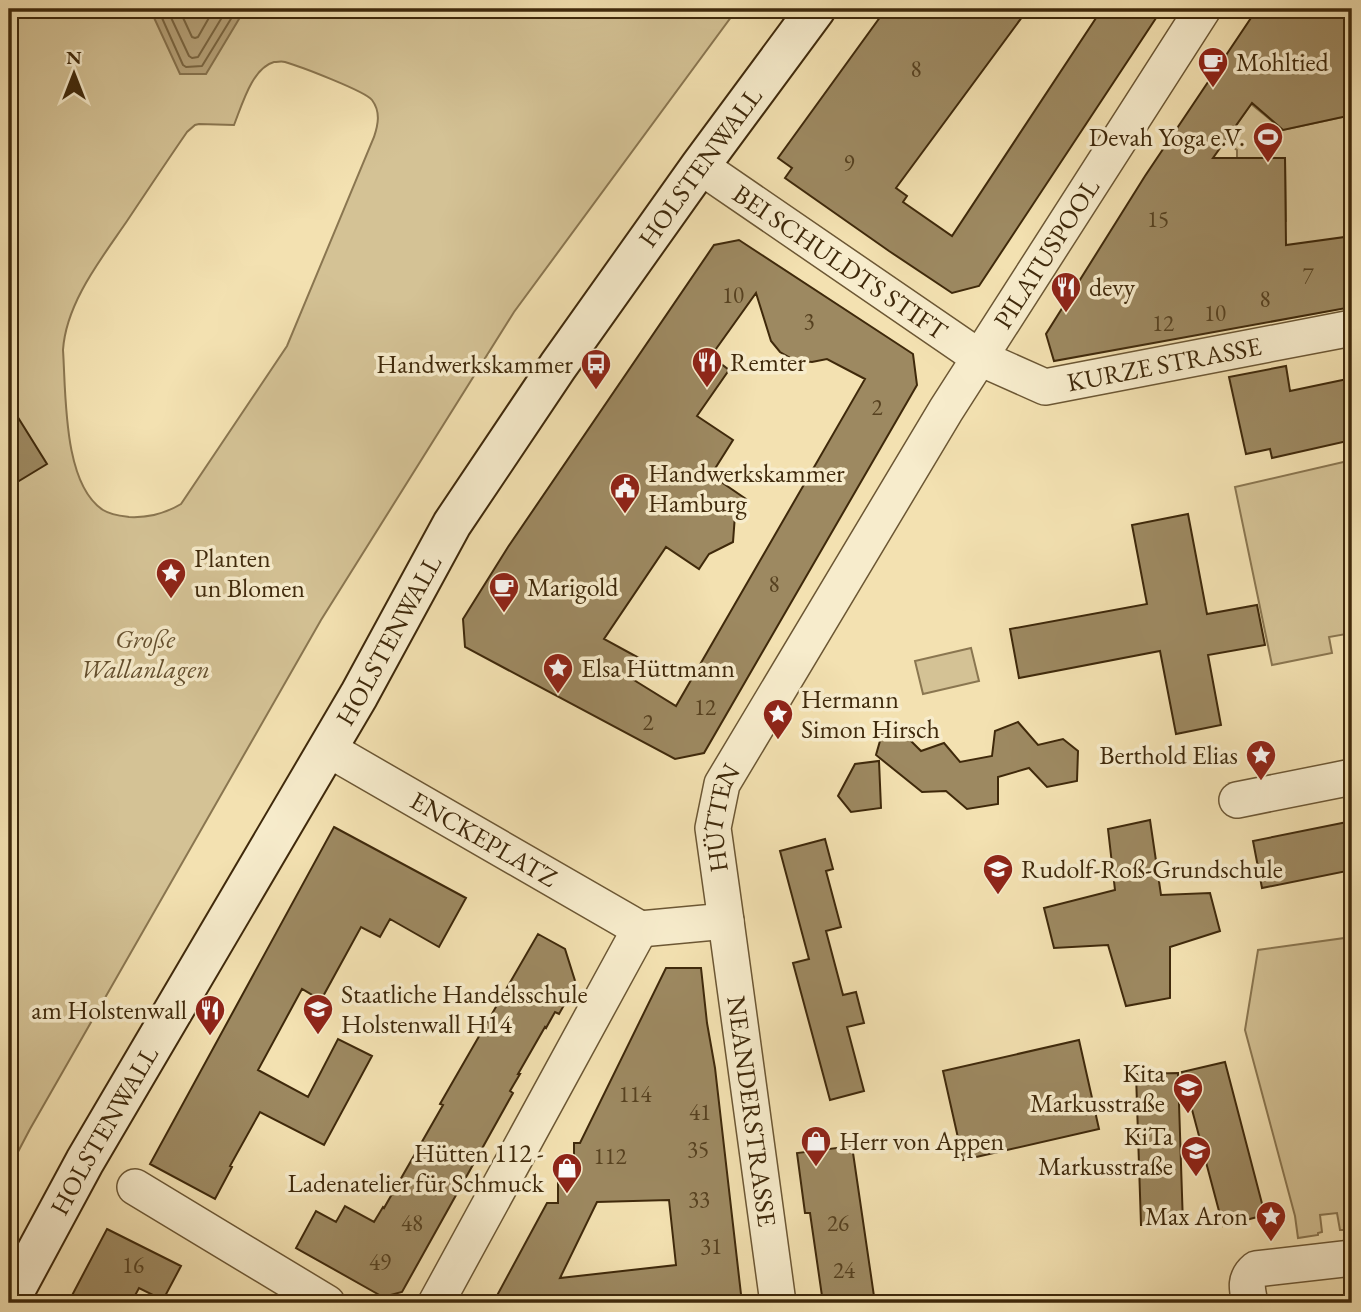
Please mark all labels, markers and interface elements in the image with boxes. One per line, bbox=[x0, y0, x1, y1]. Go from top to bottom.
north arrow bbox=[38, 38, 108, 108]
text: N bbox=[66, 45, 82, 70]
cafe icon: Mohltied bbox=[1196, 45, 1230, 89]
place label: Mohltied bbox=[1236, 45, 1329, 79]
house number: 8 bbox=[910, 54, 922, 84]
street label: HOLSTENWALL bbox=[631, 80, 769, 254]
place label: Devah Yoga e.V. bbox=[1089, 120, 1245, 154]
sports icon: Devah Yoga e.V. bbox=[1251, 120, 1285, 164]
house number: 9 bbox=[843, 148, 855, 178]
street label: PILATUSPOOL bbox=[986, 172, 1107, 335]
street label: BEI SCHULDTS STIFT bbox=[726, 177, 955, 348]
house number: 15 bbox=[1147, 204, 1169, 234]
house number: 7 bbox=[1302, 261, 1314, 291]
restaurant icon: devy bbox=[1049, 270, 1083, 314]
place label: devy bbox=[1089, 270, 1136, 304]
house number: 10 bbox=[722, 280, 744, 310]
house number: 8 bbox=[1259, 284, 1271, 314]
house number: 10 bbox=[1204, 298, 1226, 328]
house number: 3 bbox=[803, 306, 815, 336]
house number: 12 bbox=[1152, 308, 1174, 338]
street label: KURZE STRASSE bbox=[1064, 329, 1264, 399]
restaurant icon: Remter bbox=[690, 345, 724, 389]
place label: Remter bbox=[730, 345, 806, 379]
place label: Handwerkskammer bbox=[376, 347, 573, 381]
bus stop icon: Handwerkskammer bbox=[579, 347, 613, 391]
house number: 2 bbox=[871, 392, 883, 422]
place label: Handwerkskammer Hamburg bbox=[648, 456, 845, 520]
public building icon: Handwerkskammer Hamburg bbox=[608, 471, 642, 515]
place label: Planten un Blomen bbox=[194, 541, 305, 605]
street label: HOLSTENWALL bbox=[328, 549, 449, 732]
place icon: Planten un Blomen bbox=[154, 556, 188, 600]
house number: 8 bbox=[768, 569, 780, 599]
cafe icon: Marigold bbox=[487, 570, 521, 614]
place label: Marigold bbox=[527, 570, 619, 604]
park label: Große Wallanlagen bbox=[80, 622, 210, 686]
place icon: Elsa Hüttmann bbox=[541, 651, 575, 695]
place label: Elsa Hüttmann bbox=[581, 651, 735, 685]
place label: Hermann Simon Hirsch bbox=[801, 682, 940, 746]
house number: 12 bbox=[694, 692, 716, 722]
place icon: Hermann Simon Hirsch bbox=[761, 697, 795, 741]
house number: 2 bbox=[642, 707, 654, 737]
place label: Berthold Elias bbox=[1099, 738, 1238, 772]
place icon: Berthold Elias bbox=[1244, 738, 1278, 782]
street label: HÜTTEN bbox=[696, 757, 748, 874]
street label: ENCKEPLATZ bbox=[404, 783, 564, 895]
school or university icon: Rudolf-Roß-Grundschule bbox=[981, 852, 1015, 896]
place label: Rudolf-Roß-Grundschule bbox=[1021, 852, 1283, 886]
place label: Staatliche Handelsschule Holstenwall H14 bbox=[341, 977, 588, 1041]
school or university icon: Staatliche Handelsschule Holstenwall H14 bbox=[301, 992, 335, 1036]
place label: am Holstenwall bbox=[31, 993, 187, 1027]
restaurant icon: am Holstenwall bbox=[193, 993, 227, 1037]
street label: NEANDERSTRASSE bbox=[719, 994, 784, 1229]
street label: HOLSTENWALL bbox=[42, 1040, 166, 1221]
place label: Kita Markusstraße bbox=[1030, 1056, 1166, 1120]
school or university icon: Kita Markusstraße bbox=[1171, 1071, 1205, 1115]
house number: 114 bbox=[618, 1079, 653, 1109]
house number: 41 bbox=[689, 1097, 711, 1127]
place label: KiTa Markusstraße bbox=[1038, 1119, 1174, 1183]
shop icon: Herr von Appen bbox=[799, 1124, 833, 1168]
place label: Herr von Appen bbox=[839, 1124, 1004, 1158]
house number: 35 bbox=[687, 1134, 709, 1164]
school or university icon: KiTa Markusstraße bbox=[1179, 1134, 1213, 1178]
place label: Hütten 112 - Ladenatelier für Schmuck bbox=[287, 1136, 545, 1200]
house number: 112 bbox=[593, 1141, 627, 1171]
shop icon: Hütten 112 - Ladenatelier für Schmuck bbox=[550, 1151, 584, 1195]
house number: 33 bbox=[688, 1184, 710, 1214]
place label: Max Aron bbox=[1145, 1199, 1248, 1233]
place icon: Max Aron bbox=[1254, 1199, 1288, 1243]
house number: 48 bbox=[401, 1208, 423, 1238]
house number: 26 bbox=[827, 1208, 849, 1238]
house number: 31 bbox=[700, 1231, 722, 1261]
house number: 49 bbox=[369, 1247, 391, 1277]
house number: 16 bbox=[122, 1250, 144, 1280]
house number: 24 bbox=[833, 1255, 856, 1285]

